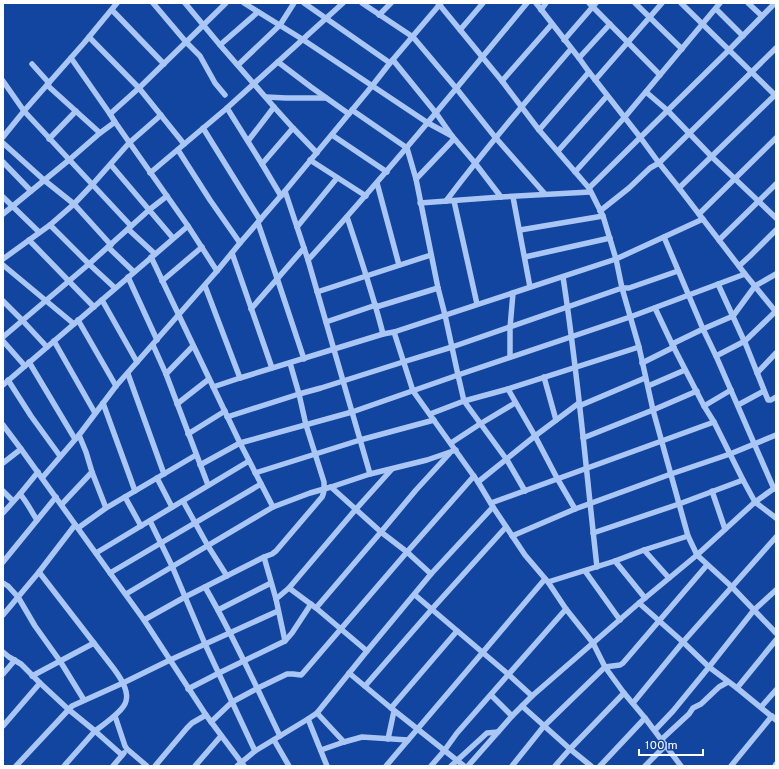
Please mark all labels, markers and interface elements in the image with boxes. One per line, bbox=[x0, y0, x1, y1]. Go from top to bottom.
scale bar bbox=[639, 731, 703, 757]
text: 100 m bbox=[645, 738, 678, 754]

